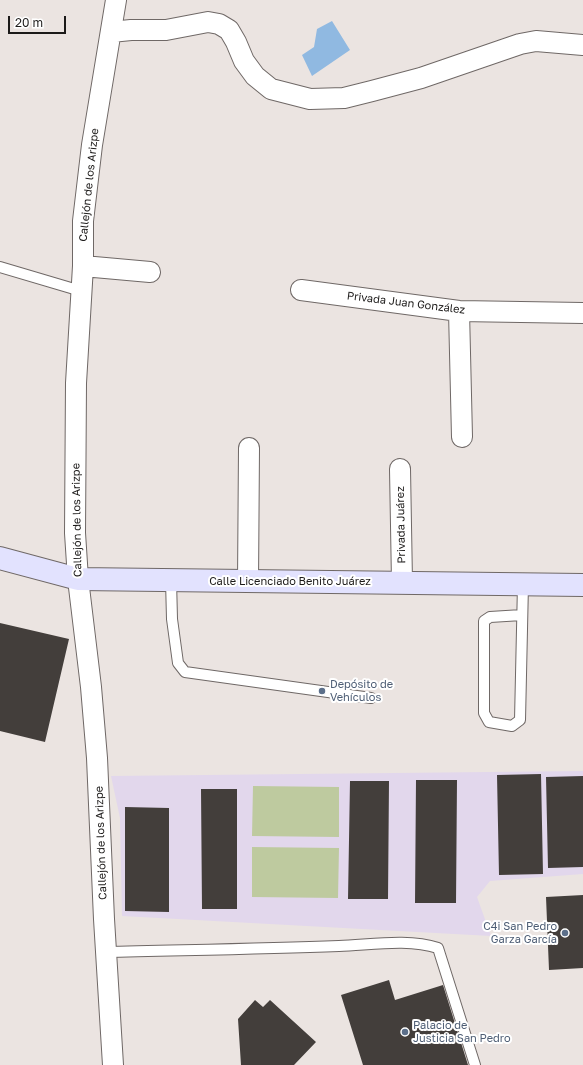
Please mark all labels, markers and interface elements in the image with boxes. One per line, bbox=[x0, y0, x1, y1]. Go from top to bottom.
scale bar bbox=[10, 8, 68, 34]
text: 20 m bbox=[15, 15, 43, 30]
street label: Callejón de los Arizpe bbox=[76, 128, 102, 242]
street label: Privada Juan González bbox=[346, 289, 466, 317]
street label: Callejón de los Arizpe bbox=[69, 463, 85, 577]
street label: Privada Juárez bbox=[394, 486, 408, 564]
street label: Calle Licenciado Benito Juárez bbox=[209, 575, 371, 589]
place label: Depósito de Vehículos bbox=[330, 678, 393, 704]
marker: Depósito de Vehículos bbox=[317, 686, 327, 696]
street label: Callejón de los Arizpe bbox=[92, 786, 110, 900]
place label: C4i San Pedro Garza García bbox=[483, 920, 557, 946]
marker: C4i San Pedro Garza García bbox=[560, 928, 570, 938]
place label: Palacio de Justicia San Pedro bbox=[413, 1019, 511, 1045]
marker: Palacio de Justicia San Pedro bbox=[400, 1027, 410, 1037]

